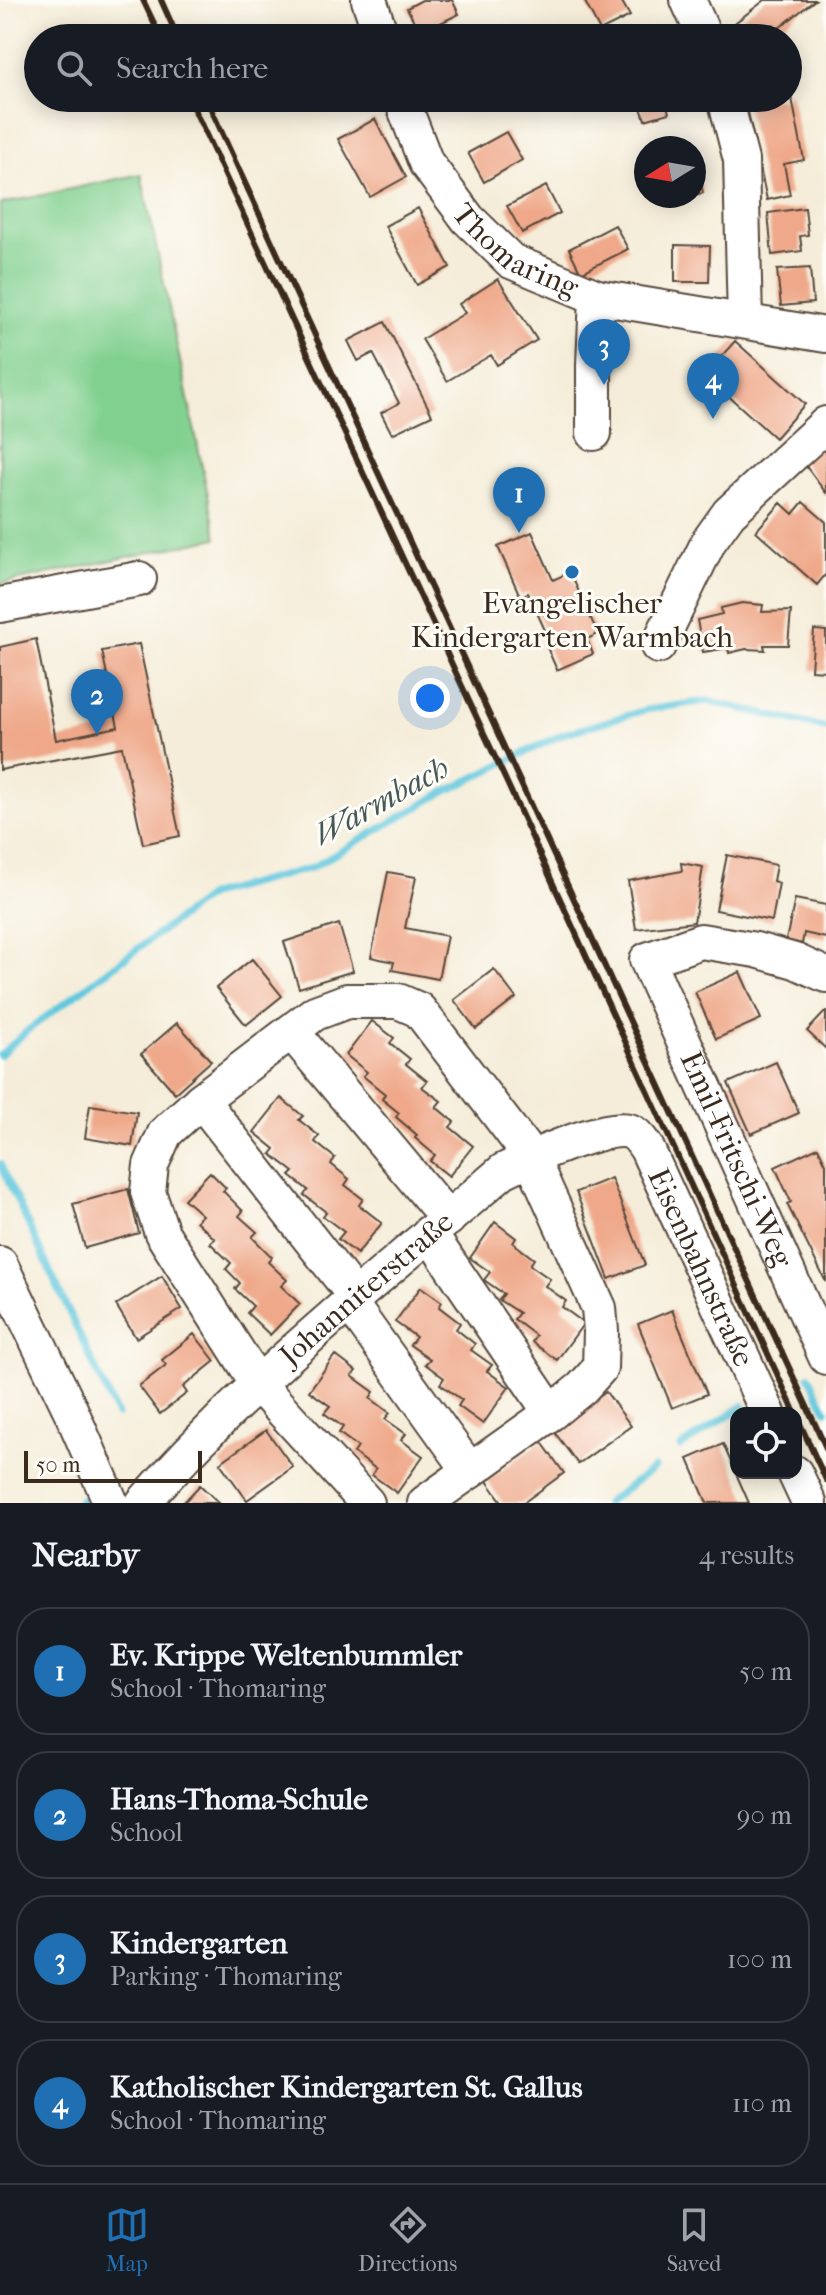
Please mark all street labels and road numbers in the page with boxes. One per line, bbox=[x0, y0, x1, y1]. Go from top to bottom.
street label: Thomaring bbox=[445, 197, 585, 305]
street label: Emil-Fritschi-Weg bbox=[673, 1046, 801, 1273]
street label: Eisenbahnstraße bbox=[641, 1163, 762, 1372]
street label: Johanniterstraße bbox=[271, 1204, 460, 1374]

